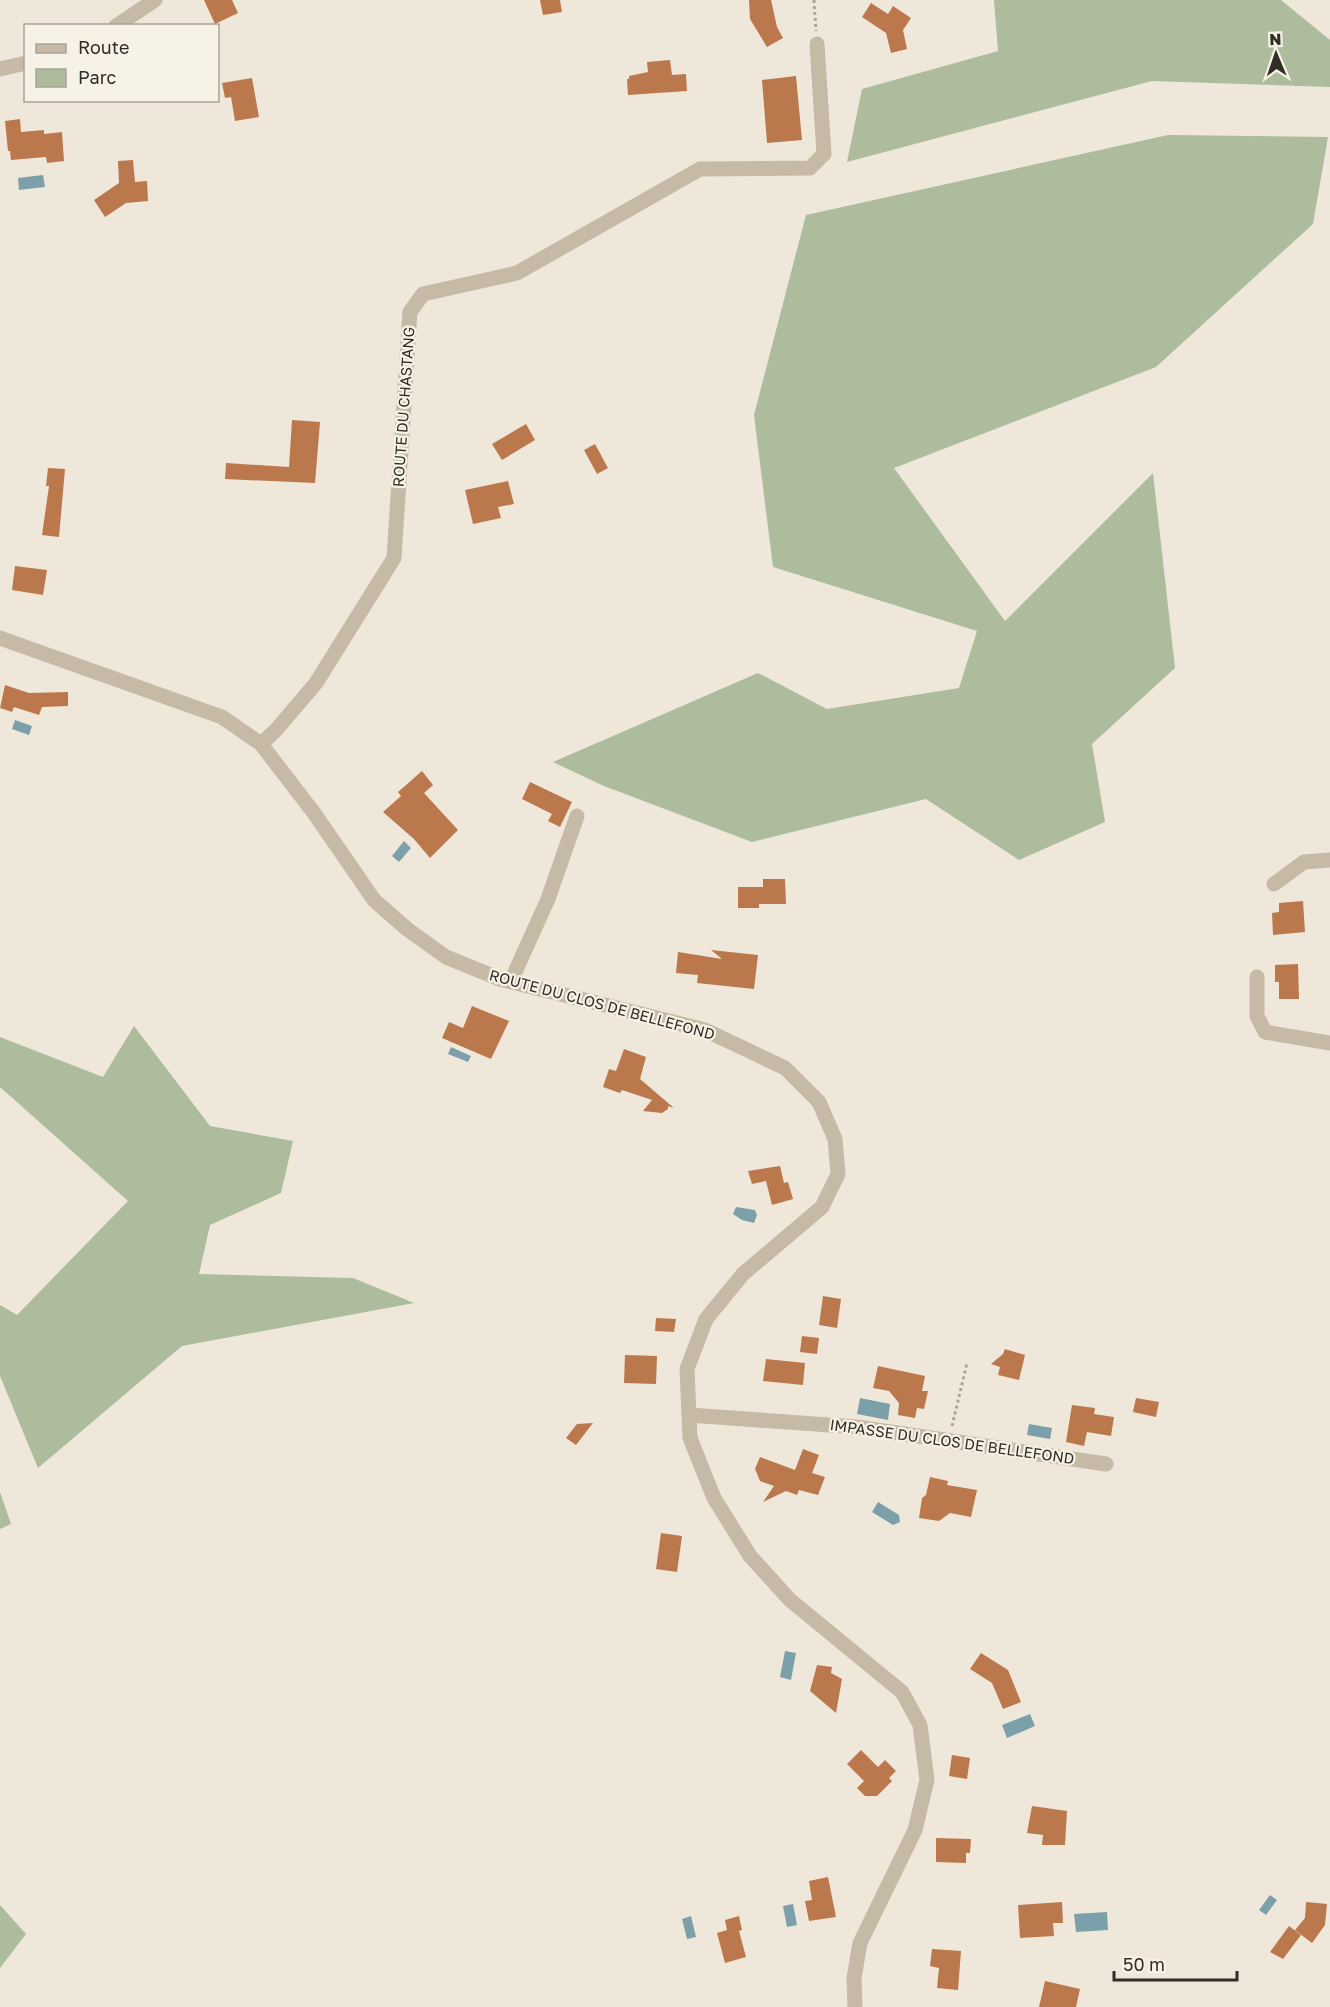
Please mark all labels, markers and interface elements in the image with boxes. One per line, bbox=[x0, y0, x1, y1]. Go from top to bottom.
legend bbox=[24, 24, 219, 102]
north arrow bbox=[1246, 24, 1306, 84]
text: N bbox=[1269, 29, 1282, 49]
text: Route bbox=[78, 36, 129, 58]
text: Parc bbox=[78, 66, 117, 88]
street label: ROUTE DU CHASTANG bbox=[388, 326, 418, 488]
street label: ROUTE DU CLOS DE BELLEFOND bbox=[487, 965, 717, 1043]
street label: IMPASSE DU CLOS DE BELLEFOND bbox=[829, 1415, 1076, 1467]
scale bar bbox=[1114, 1944, 1237, 1982]
text: 50 m bbox=[1123, 1953, 1165, 1975]

